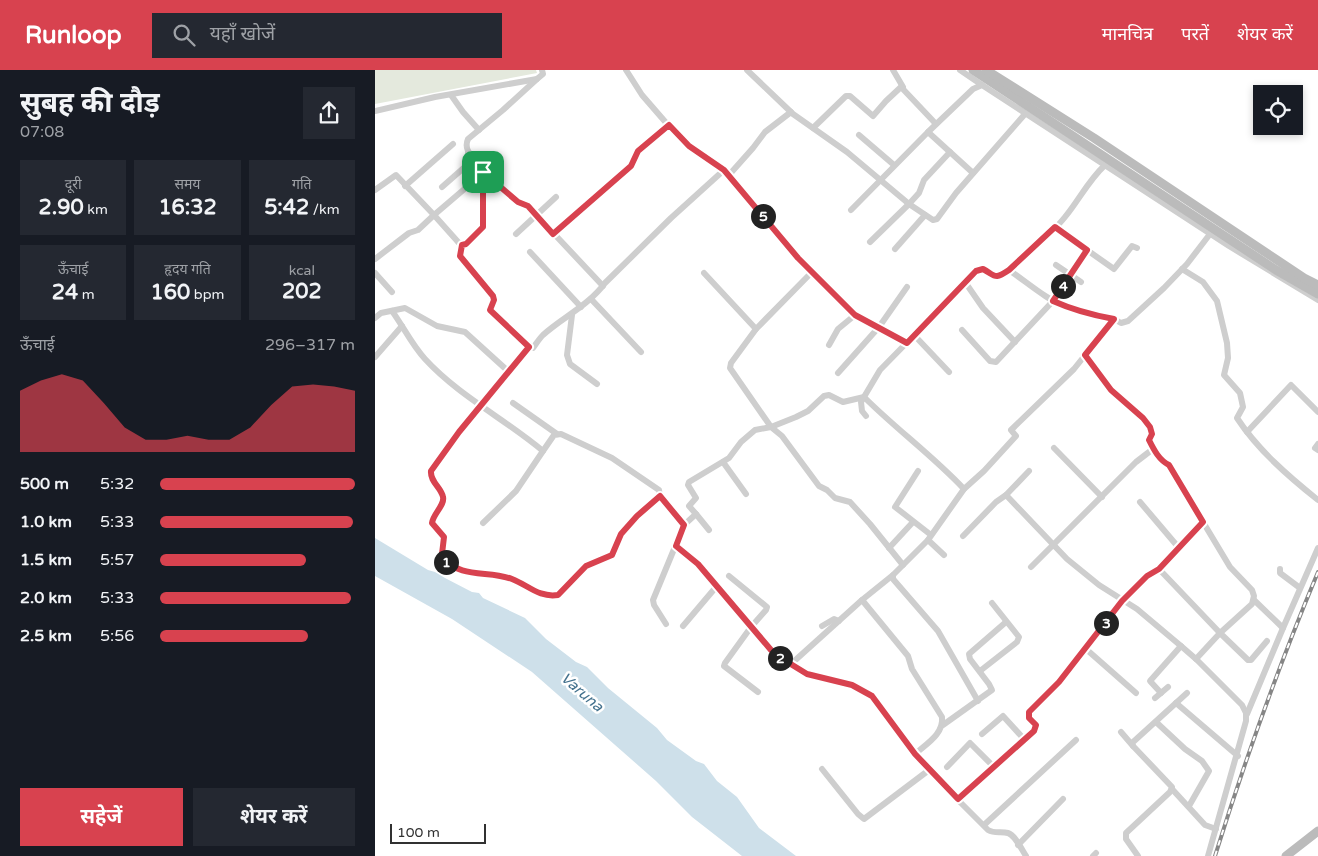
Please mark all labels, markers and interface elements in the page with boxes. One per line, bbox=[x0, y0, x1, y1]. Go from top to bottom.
search box bbox=[152, 13, 502, 58]
text: Runloop bbox=[25, 21, 122, 50]
icon: search bbox=[170, 21, 198, 49]
text: यहाँ खोजें bbox=[210, 23, 275, 45]
text: मानचित्र bbox=[1102, 23, 1153, 45]
text: परतें bbox=[1181, 23, 1209, 45]
text: शेयर करें bbox=[1237, 23, 1293, 45]
map controls bbox=[1253, 85, 1303, 135]
button: locate bbox=[1253, 85, 1303, 135]
text: सुबह की दौड़ bbox=[20, 86, 160, 120]
button: share bbox=[303, 87, 355, 139]
text: 07:08 bbox=[20, 122, 64, 142]
pin bbox=[462, 151, 504, 193]
icon: arrive bbox=[469, 158, 497, 186]
text: दूरी bbox=[65, 176, 82, 193]
text: समय bbox=[175, 176, 200, 193]
text: गति bbox=[292, 176, 312, 193]
text: 2.90 bbox=[39, 195, 84, 220]
text: 16:32 bbox=[158, 195, 217, 220]
text: 5:42 bbox=[264, 195, 309, 220]
text: km bbox=[84, 201, 108, 218]
text: /km bbox=[309, 201, 340, 218]
pin: 5 bbox=[751, 204, 775, 228]
text: 5 bbox=[759, 208, 768, 225]
text: ऊँचाई bbox=[58, 261, 88, 278]
text: हृदय गति bbox=[164, 261, 211, 278]
text: kcal bbox=[289, 262, 315, 279]
pin: 4 bbox=[1051, 274, 1075, 298]
text: 4 bbox=[1059, 278, 1068, 295]
text: 202 bbox=[282, 279, 322, 304]
text: 24 bbox=[52, 280, 78, 305]
text: 160 bbox=[151, 280, 190, 305]
text: m bbox=[78, 286, 95, 303]
text: bpm bbox=[190, 286, 224, 303]
text: ऊँचाई bbox=[20, 335, 55, 355]
text: 296–317 m bbox=[265, 335, 355, 355]
text: 500 m bbox=[20, 474, 69, 494]
text: 5:32 bbox=[100, 474, 134, 494]
text: 1.0 km bbox=[20, 512, 72, 532]
text: 5:33 bbox=[100, 512, 134, 532]
text: 1.5 km bbox=[20, 550, 72, 570]
text: 5:57 bbox=[100, 550, 134, 570]
pin: 1 bbox=[433, 550, 459, 574]
text: 1 bbox=[442, 554, 451, 571]
text: 2.0 km bbox=[20, 588, 72, 608]
text: 5:33 bbox=[100, 588, 134, 608]
pin: 3 bbox=[1093, 610, 1119, 636]
text: 3 bbox=[1102, 615, 1111, 632]
text: 2.5 km bbox=[20, 626, 72, 646]
text: 5:56 bbox=[100, 626, 134, 646]
pin: 2 bbox=[767, 646, 793, 670]
text: 2 bbox=[776, 650, 785, 667]
water label: Varuna bbox=[557, 669, 607, 716]
button: सहेजें bbox=[20, 788, 183, 846]
button: शेयर करें bbox=[193, 788, 355, 846]
scale bar bbox=[390, 821, 486, 844]
text: 100 m bbox=[397, 824, 440, 841]

